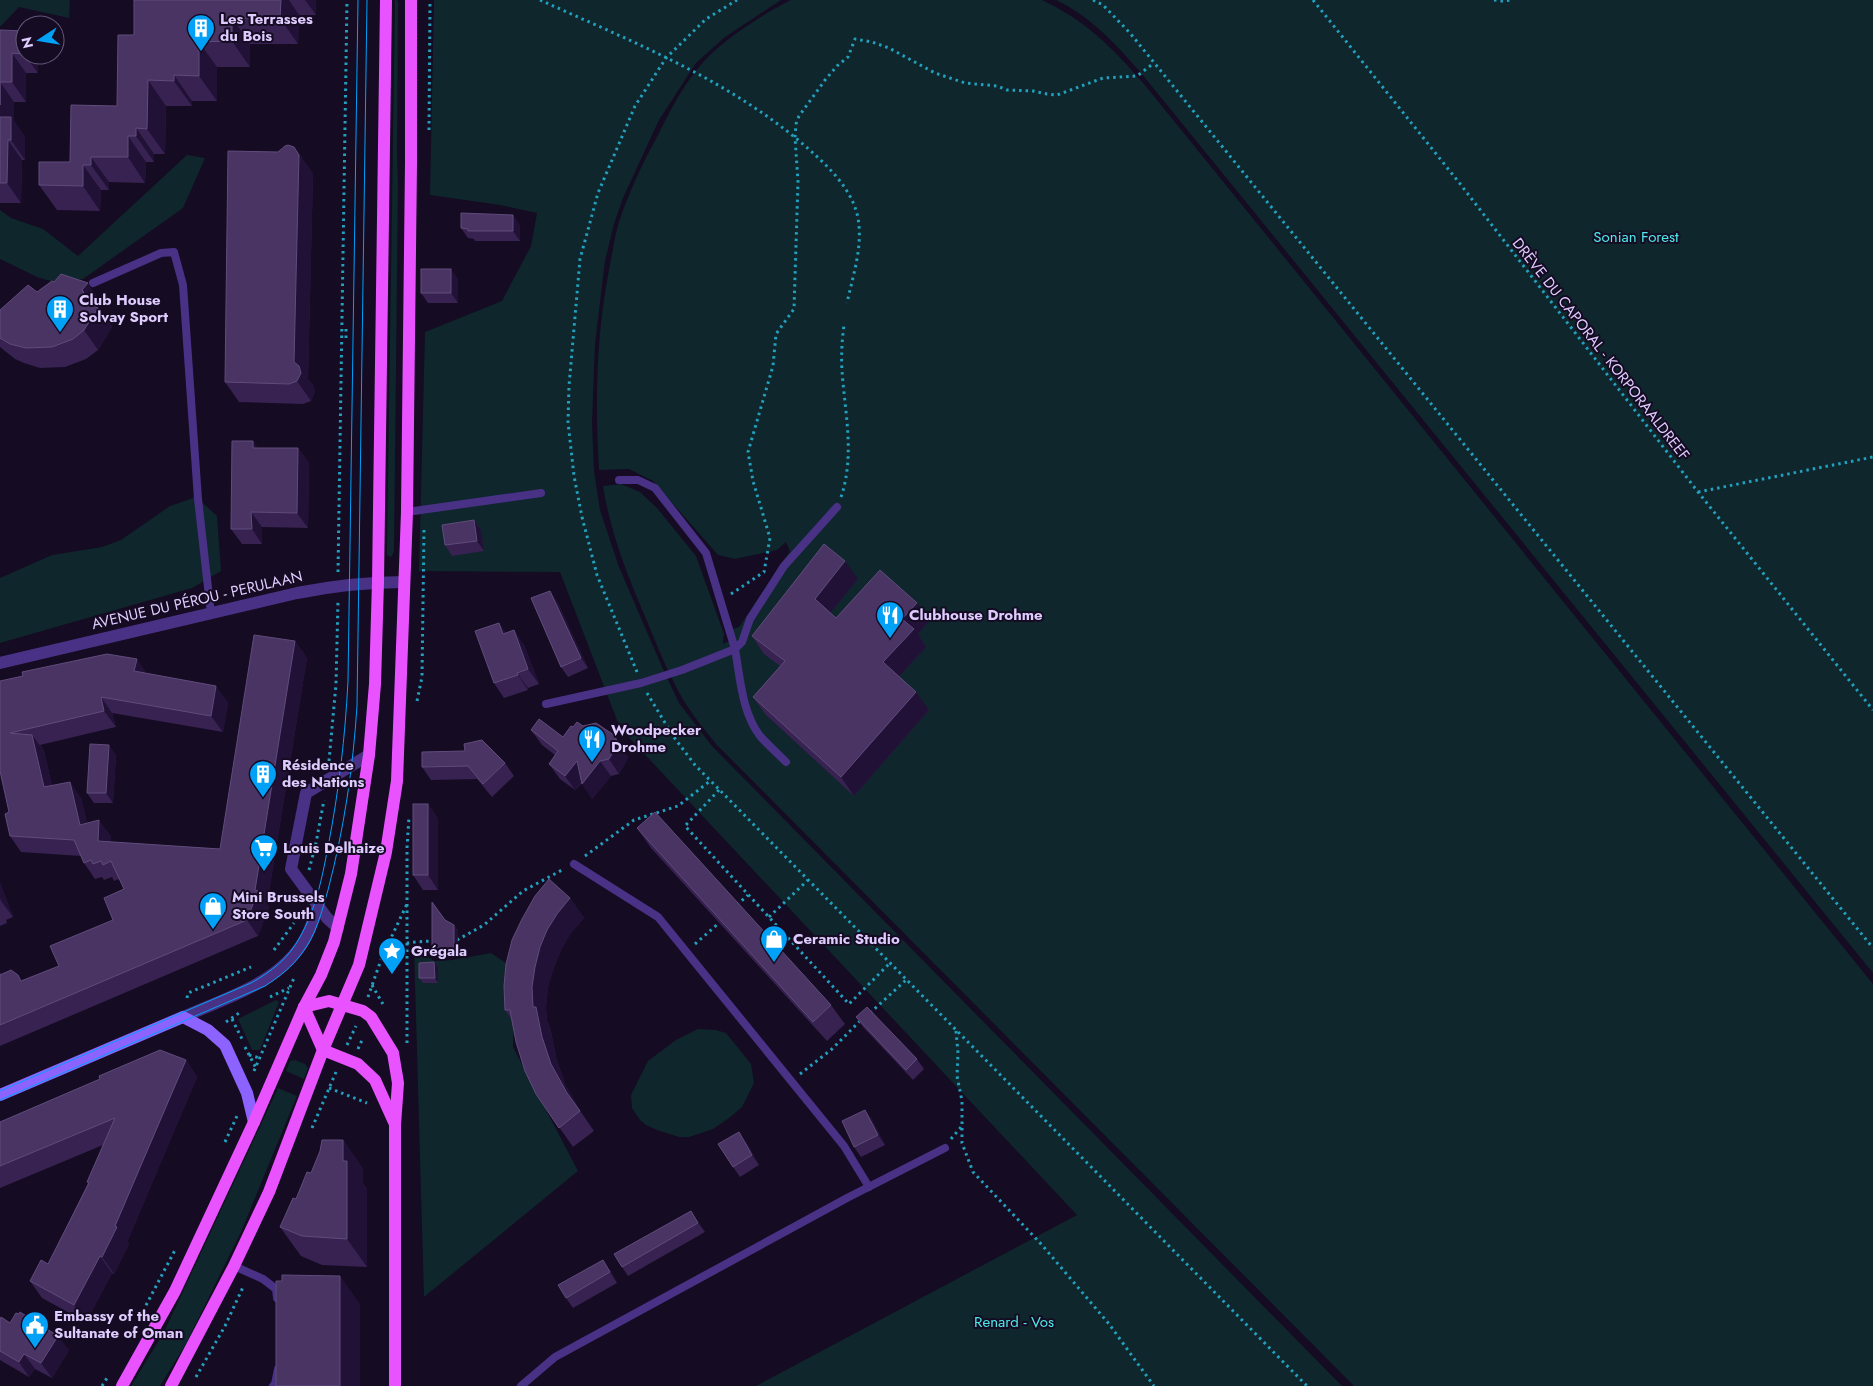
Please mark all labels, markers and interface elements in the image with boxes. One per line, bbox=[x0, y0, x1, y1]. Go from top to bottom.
place label: Les Terrasses du Bois bbox=[220, 8, 313, 47]
building icon: Les Terrasses du Bois bbox=[186, 13, 216, 52]
north arrow bbox=[15, 15, 65, 65]
text: N bbox=[16, 35, 38, 50]
park label: Sonian Forest bbox=[1593, 226, 1679, 248]
street label: DRÈVE DU CAPORAL - KORPORAALDREEF bbox=[1507, 233, 1695, 465]
place label: Club House Solvay Sport bbox=[79, 289, 168, 328]
building icon: Club House Solvay Sport bbox=[45, 294, 75, 333]
street label: AVENUE DU PÉROU - PERULAAN bbox=[89, 565, 305, 635]
restaurant icon: Clubhouse Drohme bbox=[875, 600, 905, 639]
place label: Clubhouse Drohme bbox=[909, 604, 1043, 626]
place label: Woodpecker Drohme bbox=[611, 719, 702, 758]
restaurant icon: Woodpecker Drohme bbox=[577, 724, 607, 763]
place label: Résidence des Nations bbox=[282, 754, 365, 793]
building icon: Résidence des Nations bbox=[248, 759, 278, 798]
supermarket icon: Louis Delhaize bbox=[249, 833, 279, 872]
place label: Louis Delhaize bbox=[283, 837, 385, 859]
place label: Mini Brussels Store South bbox=[232, 886, 325, 925]
shop icon: Mini Brussels Store South bbox=[198, 891, 228, 930]
shop icon: Ceramic Studio bbox=[759, 924, 789, 963]
place label: Ceramic Studio bbox=[793, 928, 900, 950]
place icon: Grégala bbox=[377, 936, 407, 975]
place label: Grégala bbox=[411, 940, 467, 962]
place label: Embassy of the Sultanate of Oman bbox=[54, 1305, 183, 1344]
public building icon: Embassy of the Sultanate of Oman bbox=[20, 1310, 50, 1349]
park label: Renard - Vos bbox=[974, 1311, 1054, 1333]

